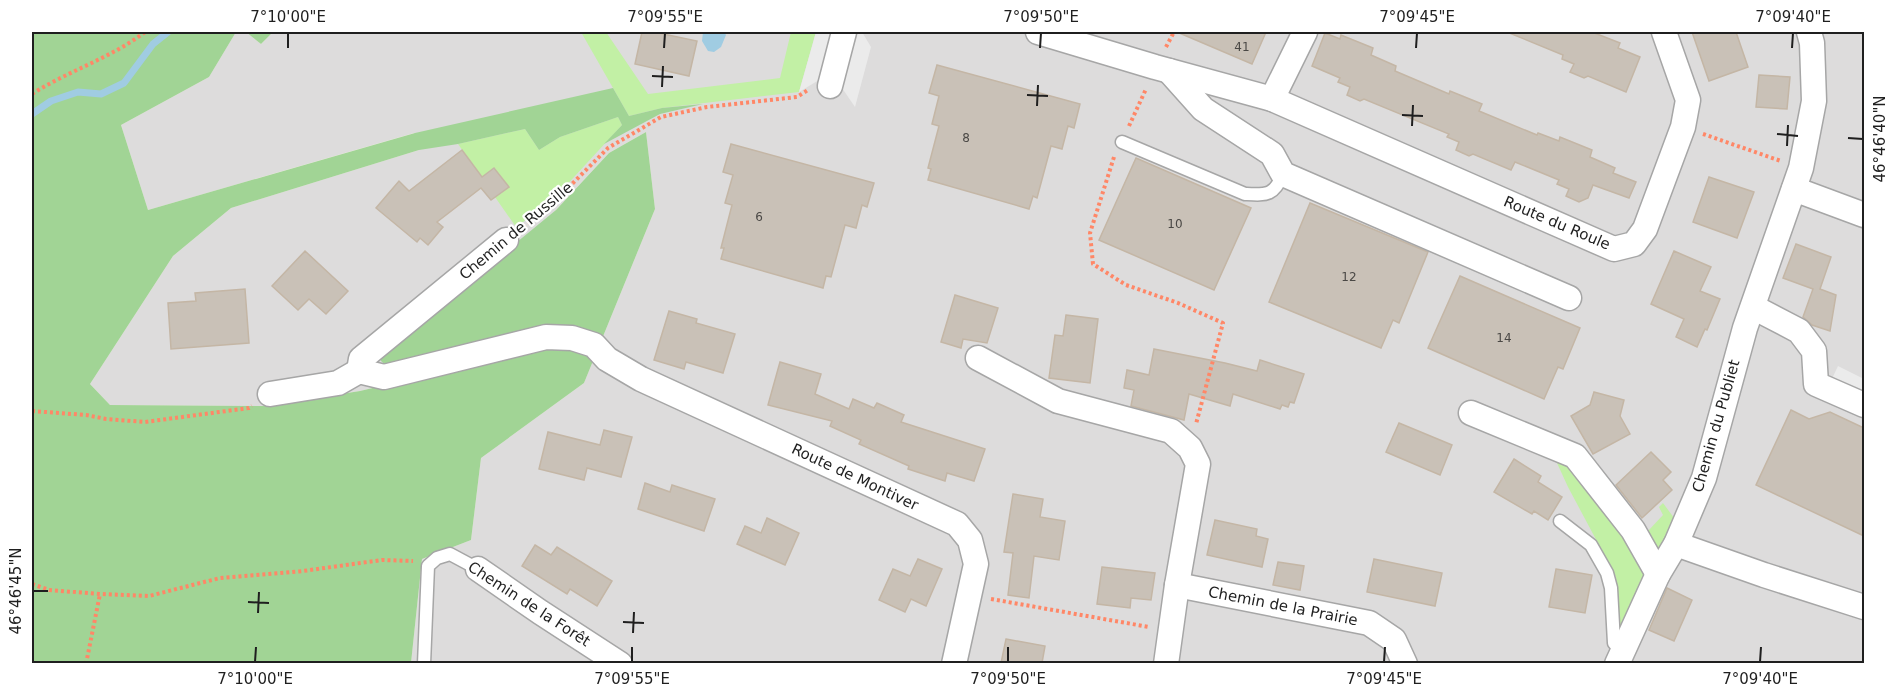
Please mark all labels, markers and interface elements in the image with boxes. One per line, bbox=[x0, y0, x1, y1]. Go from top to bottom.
text: 7°10'00"E bbox=[250, 8, 326, 26]
text: 7°09'55"E bbox=[627, 8, 703, 26]
text: 7°09'50"E bbox=[1003, 8, 1079, 26]
text: 7°09'45"E bbox=[1379, 8, 1455, 26]
text: 7°09'40"E bbox=[1755, 8, 1831, 26]
house number: 41 bbox=[1234, 40, 1250, 54]
text: 46°46'40"N bbox=[1871, 95, 1889, 183]
house number: 8 bbox=[962, 131, 970, 145]
street label: Chemin de Russille bbox=[456, 178, 576, 284]
street label: Route du Roule bbox=[1501, 192, 1613, 254]
house number: 6 bbox=[755, 210, 763, 224]
house number: 10 bbox=[1167, 217, 1183, 231]
house number: 12 bbox=[1341, 270, 1357, 284]
house number: 14 bbox=[1496, 331, 1512, 345]
street label: Chemin du Publiet bbox=[1688, 357, 1744, 494]
street label: Route de Montiver bbox=[789, 440, 922, 515]
text: 46°46'45"N bbox=[7, 547, 25, 635]
street label: Chemin de la Forêt bbox=[464, 558, 594, 650]
street label: Chemin de la Prairie bbox=[1207, 583, 1359, 629]
text: 7°10'00"E bbox=[217, 670, 293, 688]
text: 7°09'55"E bbox=[594, 670, 670, 688]
text: 7°09'50"E bbox=[970, 670, 1046, 688]
text: 7°09'45"E bbox=[1346, 670, 1422, 688]
text: 7°09'40"E bbox=[1722, 670, 1798, 688]

